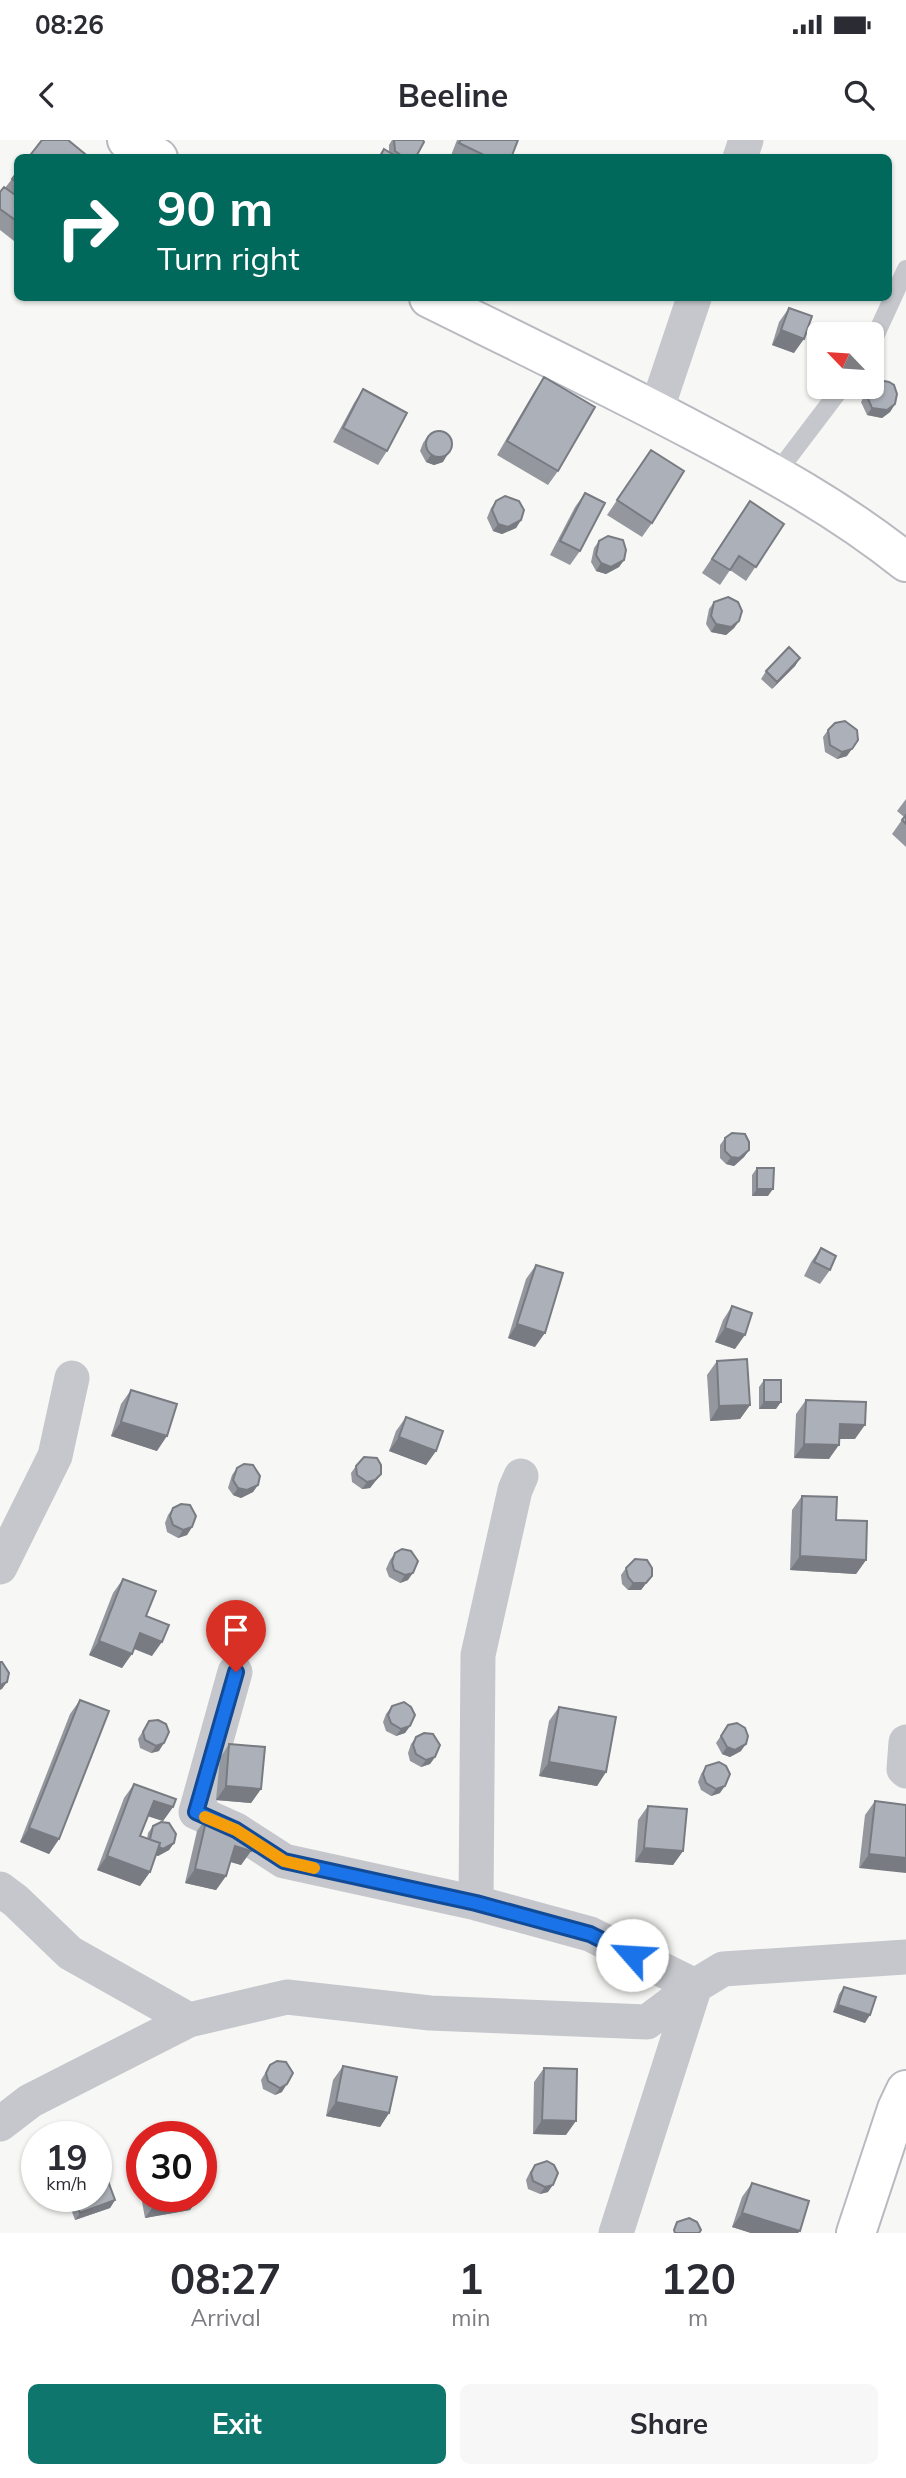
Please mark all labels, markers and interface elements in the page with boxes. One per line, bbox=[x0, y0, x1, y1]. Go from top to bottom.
text: 08:26 bbox=[35, 8, 104, 41]
text: Beeline bbox=[398, 75, 508, 115]
icon: back bbox=[28, 76, 66, 114]
icon: search bbox=[840, 76, 878, 114]
text: 90 m bbox=[157, 177, 273, 238]
icon: right bbox=[42, 182, 133, 273]
text: Turn right bbox=[157, 238, 300, 278]
north arrow bbox=[807, 322, 884, 399]
map controls bbox=[807, 322, 884, 399]
pin bbox=[206, 1600, 266, 1672]
icon: arrive bbox=[217, 1611, 255, 1649]
position arrow bbox=[595, 1918, 669, 1992]
speed limit sign: 30 bbox=[126, 2121, 217, 2212]
text: 19 bbox=[45, 2135, 88, 2179]
text: km/h bbox=[46, 2172, 87, 2195]
text: 08:27 bbox=[170, 2252, 281, 2305]
text: 1 bbox=[458, 2252, 483, 2305]
text: 120 bbox=[660, 2252, 736, 2305]
text: Arrival bbox=[190, 2303, 261, 2332]
text: min bbox=[451, 2303, 490, 2332]
text: m bbox=[688, 2303, 708, 2332]
button: Exit bbox=[28, 2384, 446, 2464]
button: Share bbox=[460, 2384, 878, 2464]

